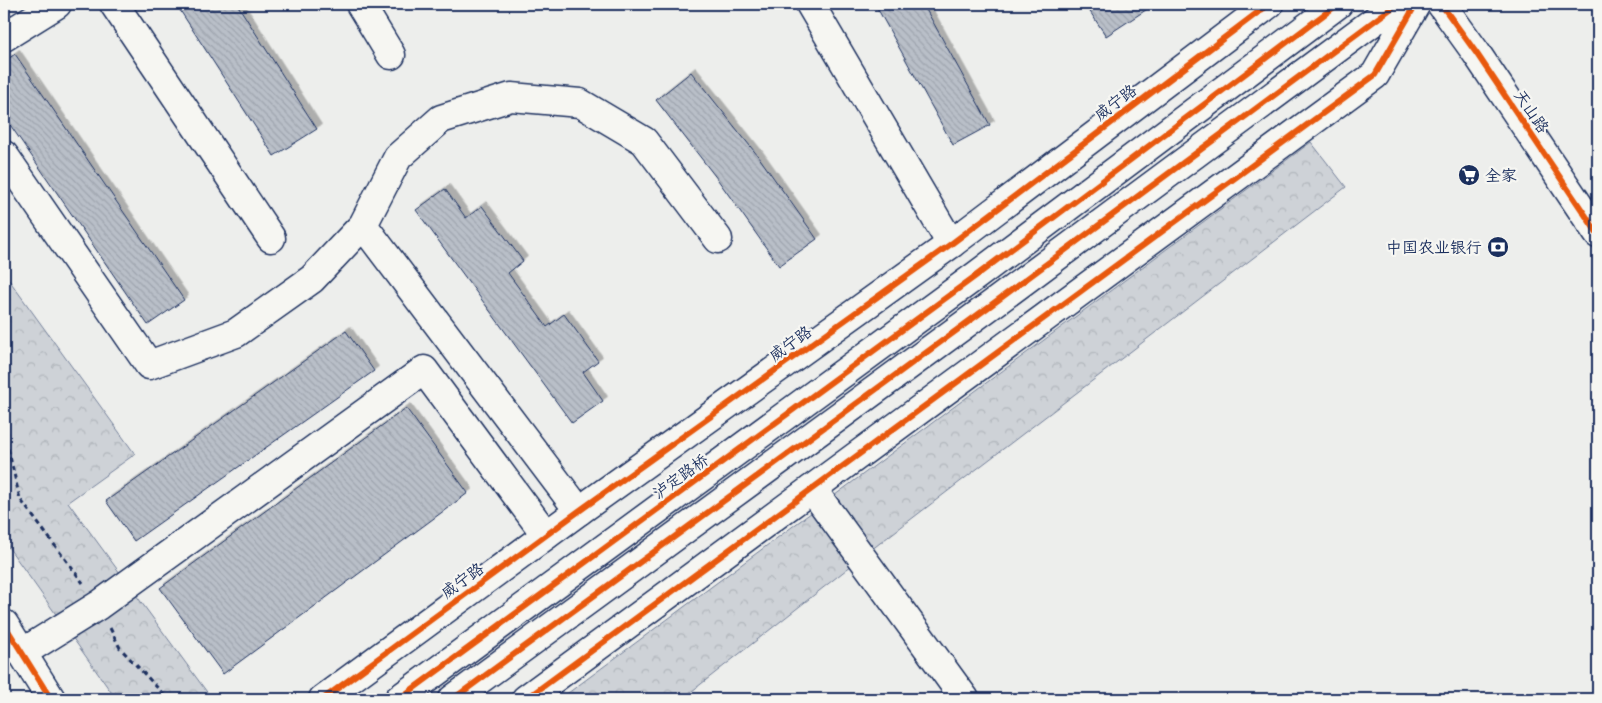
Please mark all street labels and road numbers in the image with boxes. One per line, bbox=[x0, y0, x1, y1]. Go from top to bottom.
street label: 威宁路 bbox=[1090, 80, 1141, 126]
street label: 天山路 bbox=[1509, 86, 1553, 138]
street label: 威宁路 bbox=[765, 322, 816, 367]
street label: 泸定路桥 bbox=[649, 450, 713, 505]
street label: 威宁路 bbox=[437, 559, 488, 604]

